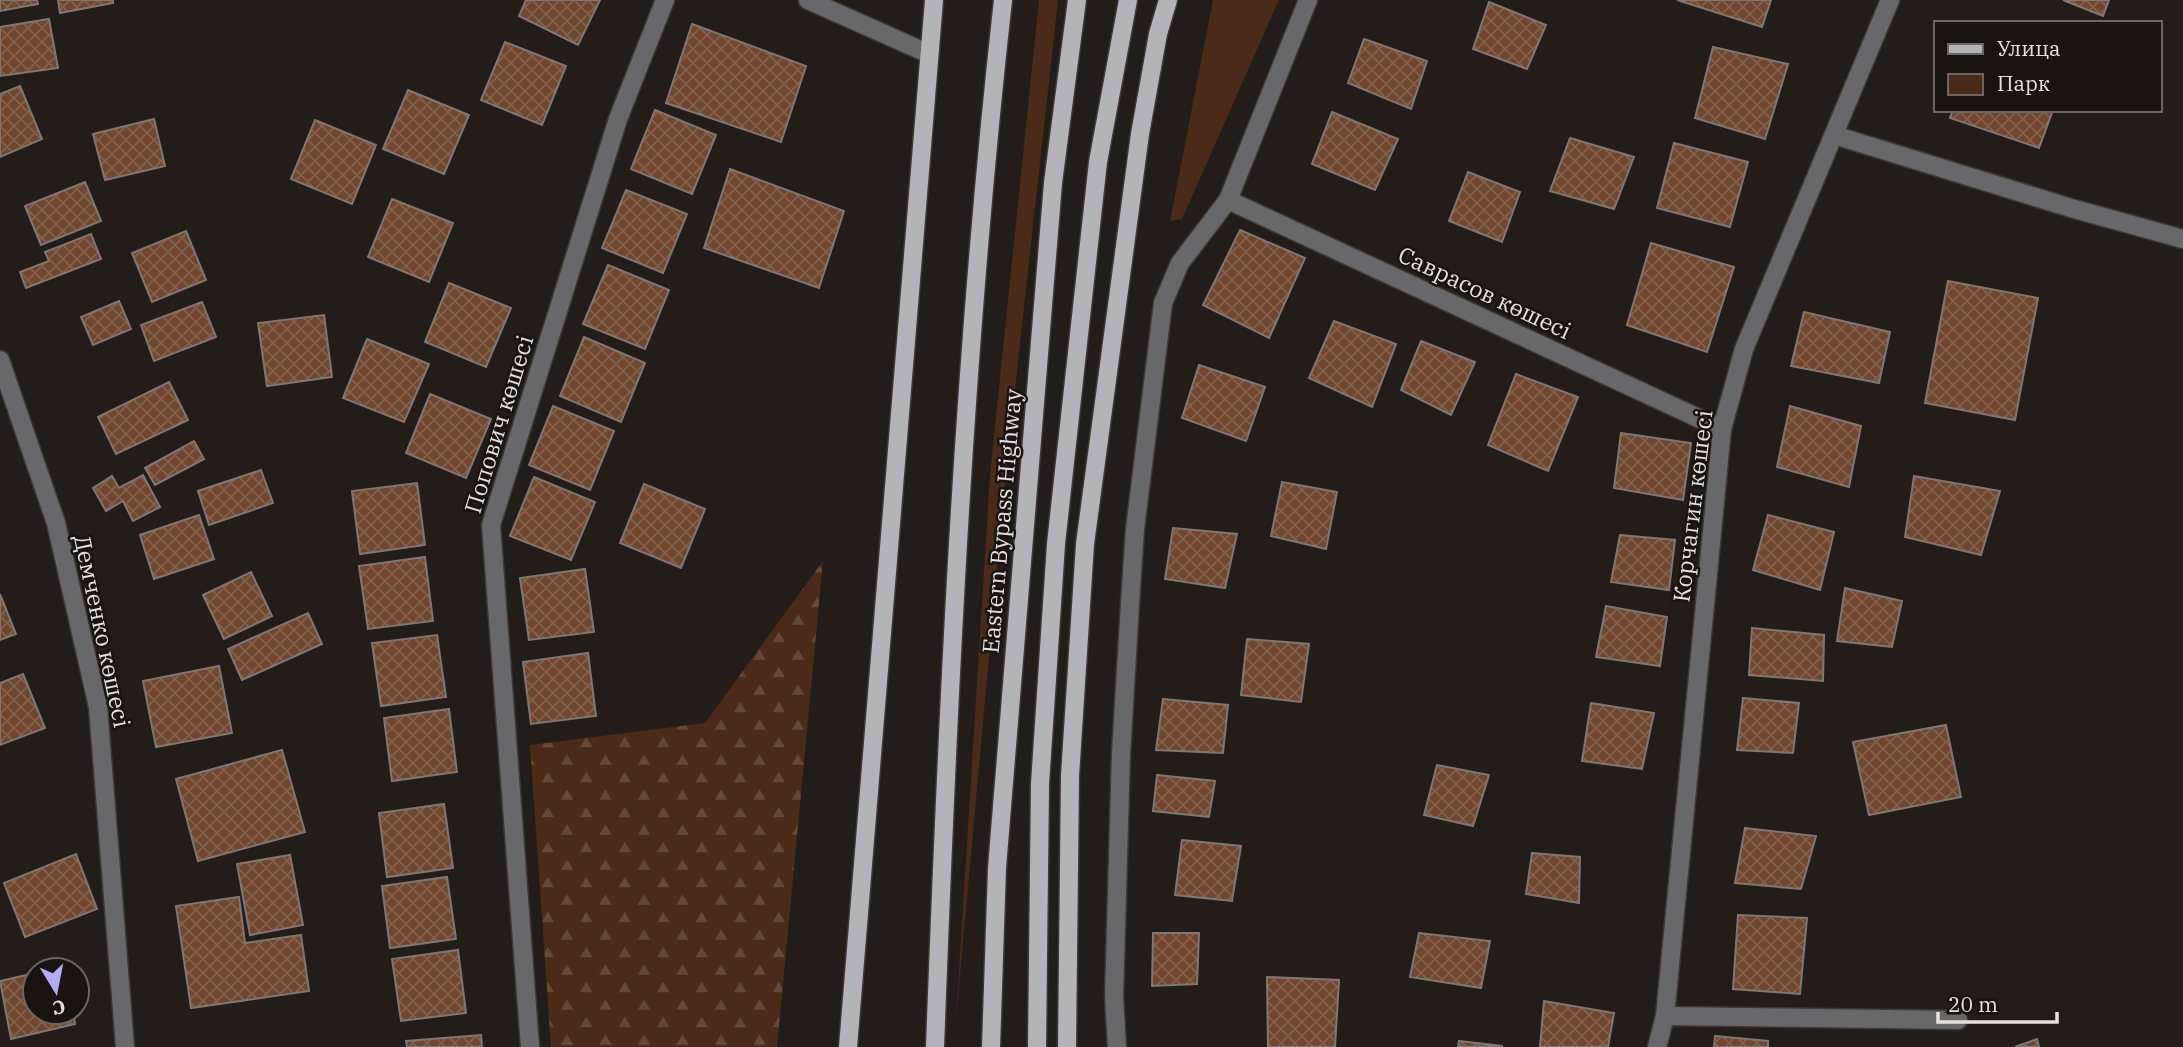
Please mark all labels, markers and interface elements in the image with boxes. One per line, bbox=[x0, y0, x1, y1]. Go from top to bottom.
legend bbox=[1934, 21, 2162, 112]
text: Улица bbox=[1997, 34, 2061, 62]
text: Парк bbox=[1997, 69, 2050, 97]
street label: Саврасов көшесі bbox=[1394, 239, 1576, 345]
street label: Попович көшесі bbox=[457, 331, 539, 517]
street label: Eastern Bypass Highway bbox=[974, 387, 1028, 655]
street label: Корчагин көшесі bbox=[1665, 408, 1719, 604]
street label: Демченко көшесі bbox=[68, 532, 138, 730]
north arrow bbox=[21, 956, 91, 1026]
scale bar bbox=[1938, 981, 2057, 1025]
text: 20 m bbox=[1948, 990, 1998, 1018]
text: С bbox=[51, 995, 67, 1021]

